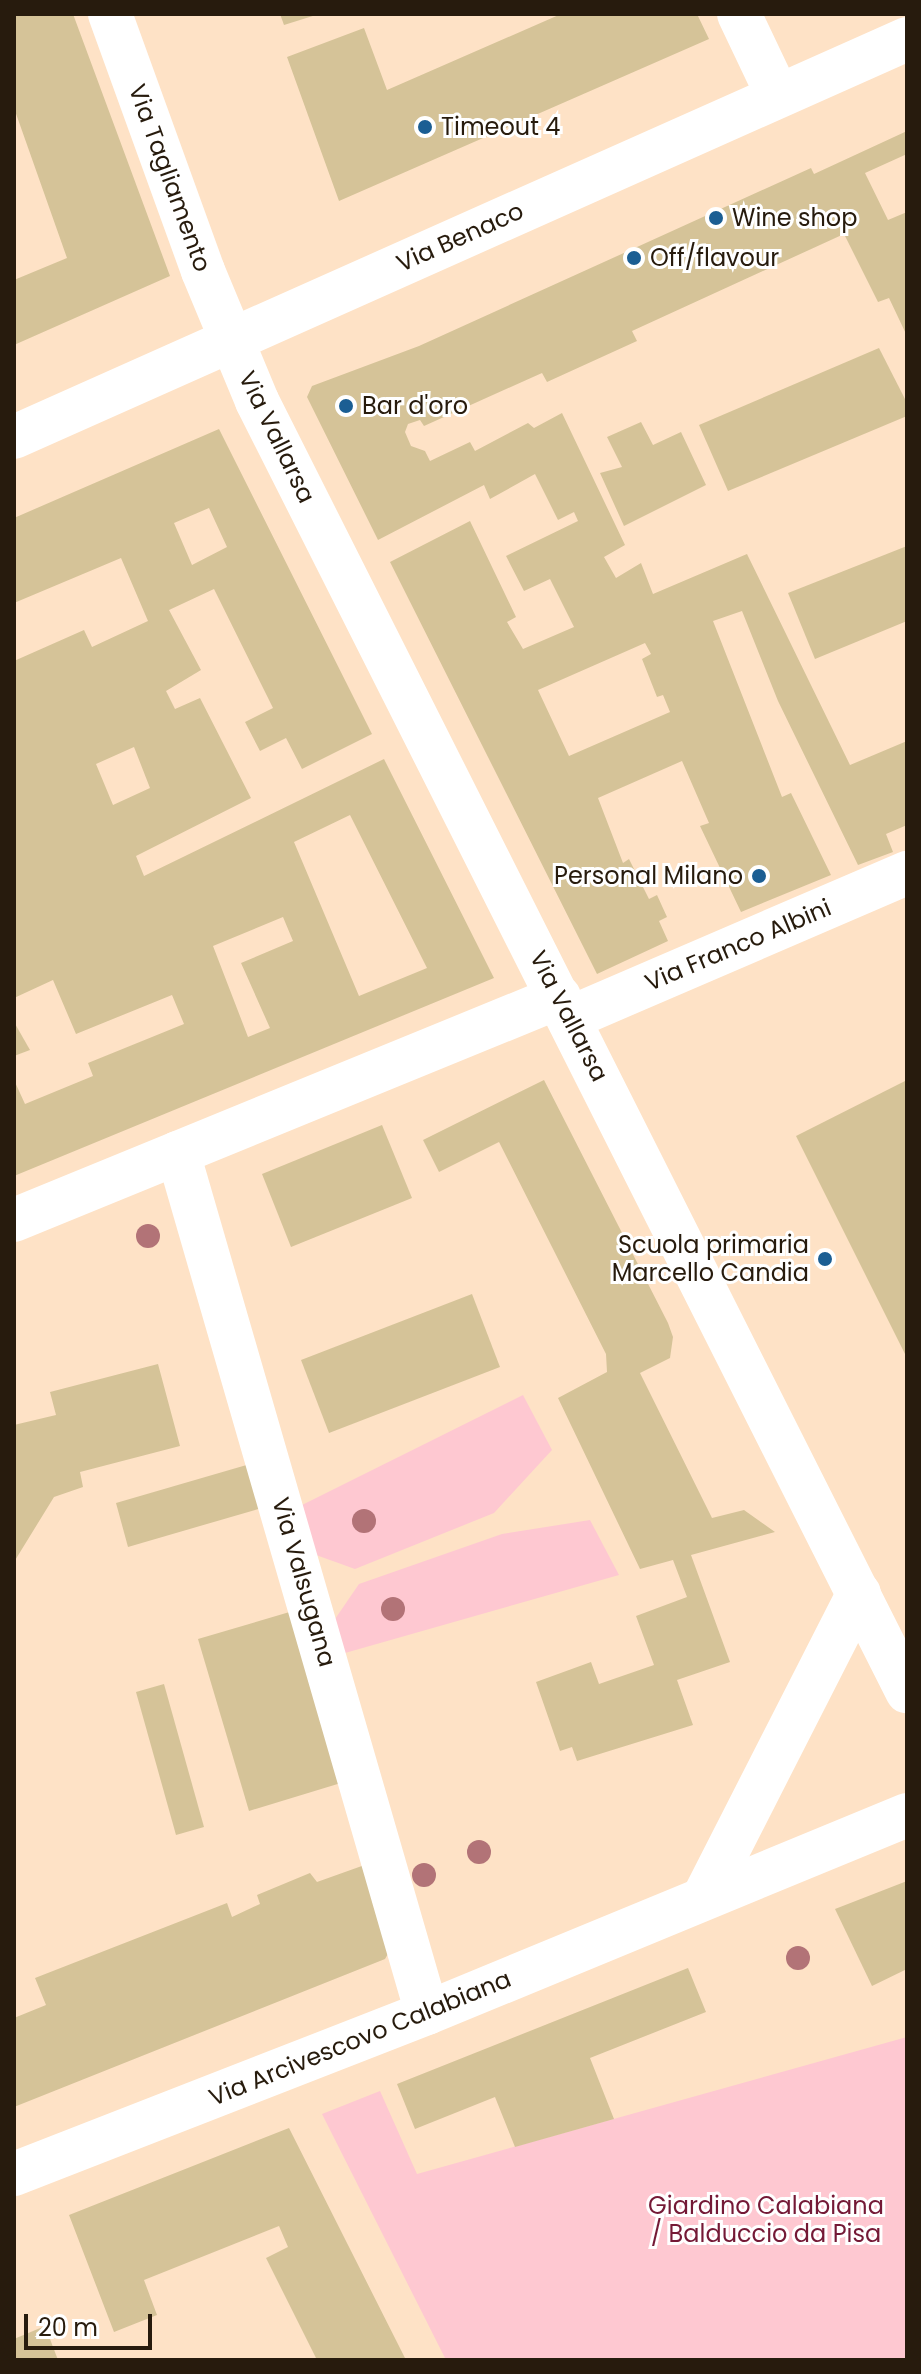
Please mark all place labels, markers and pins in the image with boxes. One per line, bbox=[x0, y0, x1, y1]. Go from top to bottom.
place label: Timeout 4 bbox=[441, 113, 560, 141]
marker: Timeout 4 bbox=[416, 118, 434, 136]
place label: Wine shop bbox=[732, 204, 857, 232]
marker: Wine shop bbox=[707, 209, 725, 227]
place label: Off/flavour bbox=[650, 244, 779, 272]
marker: Off/flavour bbox=[625, 249, 643, 267]
place label: Bar d'oro bbox=[362, 392, 468, 420]
marker: Bar d'oro bbox=[337, 397, 355, 415]
place label: Personal Milano bbox=[554, 862, 743, 890]
marker: Personal Milano bbox=[750, 867, 768, 885]
place label: Scuola primaria Marcello Candia bbox=[612, 1231, 809, 1287]
marker: Scuola primaria Marcello Candia bbox=[816, 1250, 834, 1268]

